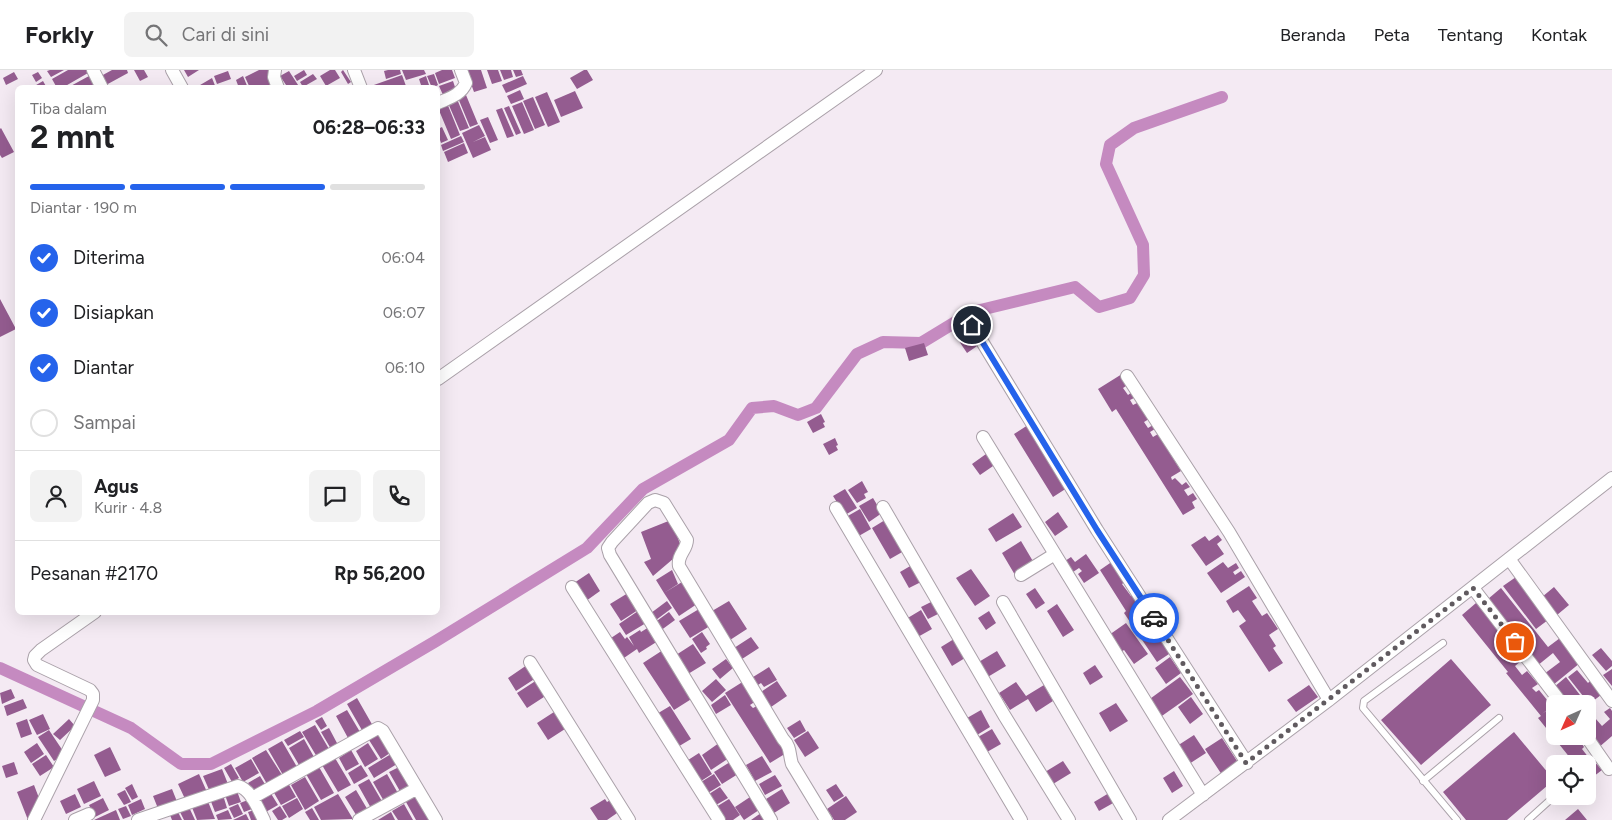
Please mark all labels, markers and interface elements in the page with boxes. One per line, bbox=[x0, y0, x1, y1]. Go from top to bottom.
search box bbox=[124, 12, 474, 57]
text: Forkly bbox=[25, 20, 94, 49]
icon: search bbox=[142, 21, 170, 49]
text: Cari di sini bbox=[182, 23, 269, 46]
text: Beranda bbox=[1280, 24, 1346, 46]
text: Peta bbox=[1374, 24, 1410, 46]
text: Tentang bbox=[1438, 24, 1503, 46]
text: Kontak bbox=[1531, 24, 1587, 46]
text: Tiba dalam bbox=[30, 99, 107, 118]
text: 06:28–06:33 bbox=[313, 116, 425, 139]
text: 2 mnt bbox=[30, 118, 115, 156]
text: Diantar · 190 m bbox=[30, 198, 137, 217]
icon: check bbox=[30, 244, 58, 272]
text: Diterima bbox=[73, 246, 145, 269]
text: 06:04 bbox=[381, 248, 425, 267]
icon: check bbox=[30, 299, 58, 327]
text: Disiapkan bbox=[73, 301, 154, 324]
text: 06:07 bbox=[383, 303, 425, 322]
pin bbox=[951, 304, 993, 346]
icon: home bbox=[958, 311, 986, 339]
icon: check bbox=[30, 354, 58, 382]
text: Diantar bbox=[73, 356, 134, 379]
text: 06:10 bbox=[385, 358, 425, 377]
text: Sampai bbox=[73, 411, 136, 434]
button: person bbox=[30, 470, 82, 522]
button: chat bbox=[309, 470, 361, 522]
button: phone bbox=[373, 470, 425, 522]
text: Agus bbox=[94, 475, 138, 498]
text: Kurir · 4.8 bbox=[94, 498, 162, 517]
text: Pesanan #2170 bbox=[30, 562, 158, 585]
text: Rp 56,200 bbox=[334, 562, 425, 585]
courier bbox=[1129, 593, 1179, 643]
icon: car bbox=[1140, 604, 1168, 632]
pin bbox=[1494, 621, 1536, 663]
icon: bag bbox=[1501, 628, 1529, 656]
north arrow bbox=[1546, 695, 1596, 745]
map controls bbox=[1546, 695, 1596, 805]
button: locate bbox=[1546, 755, 1596, 805]

